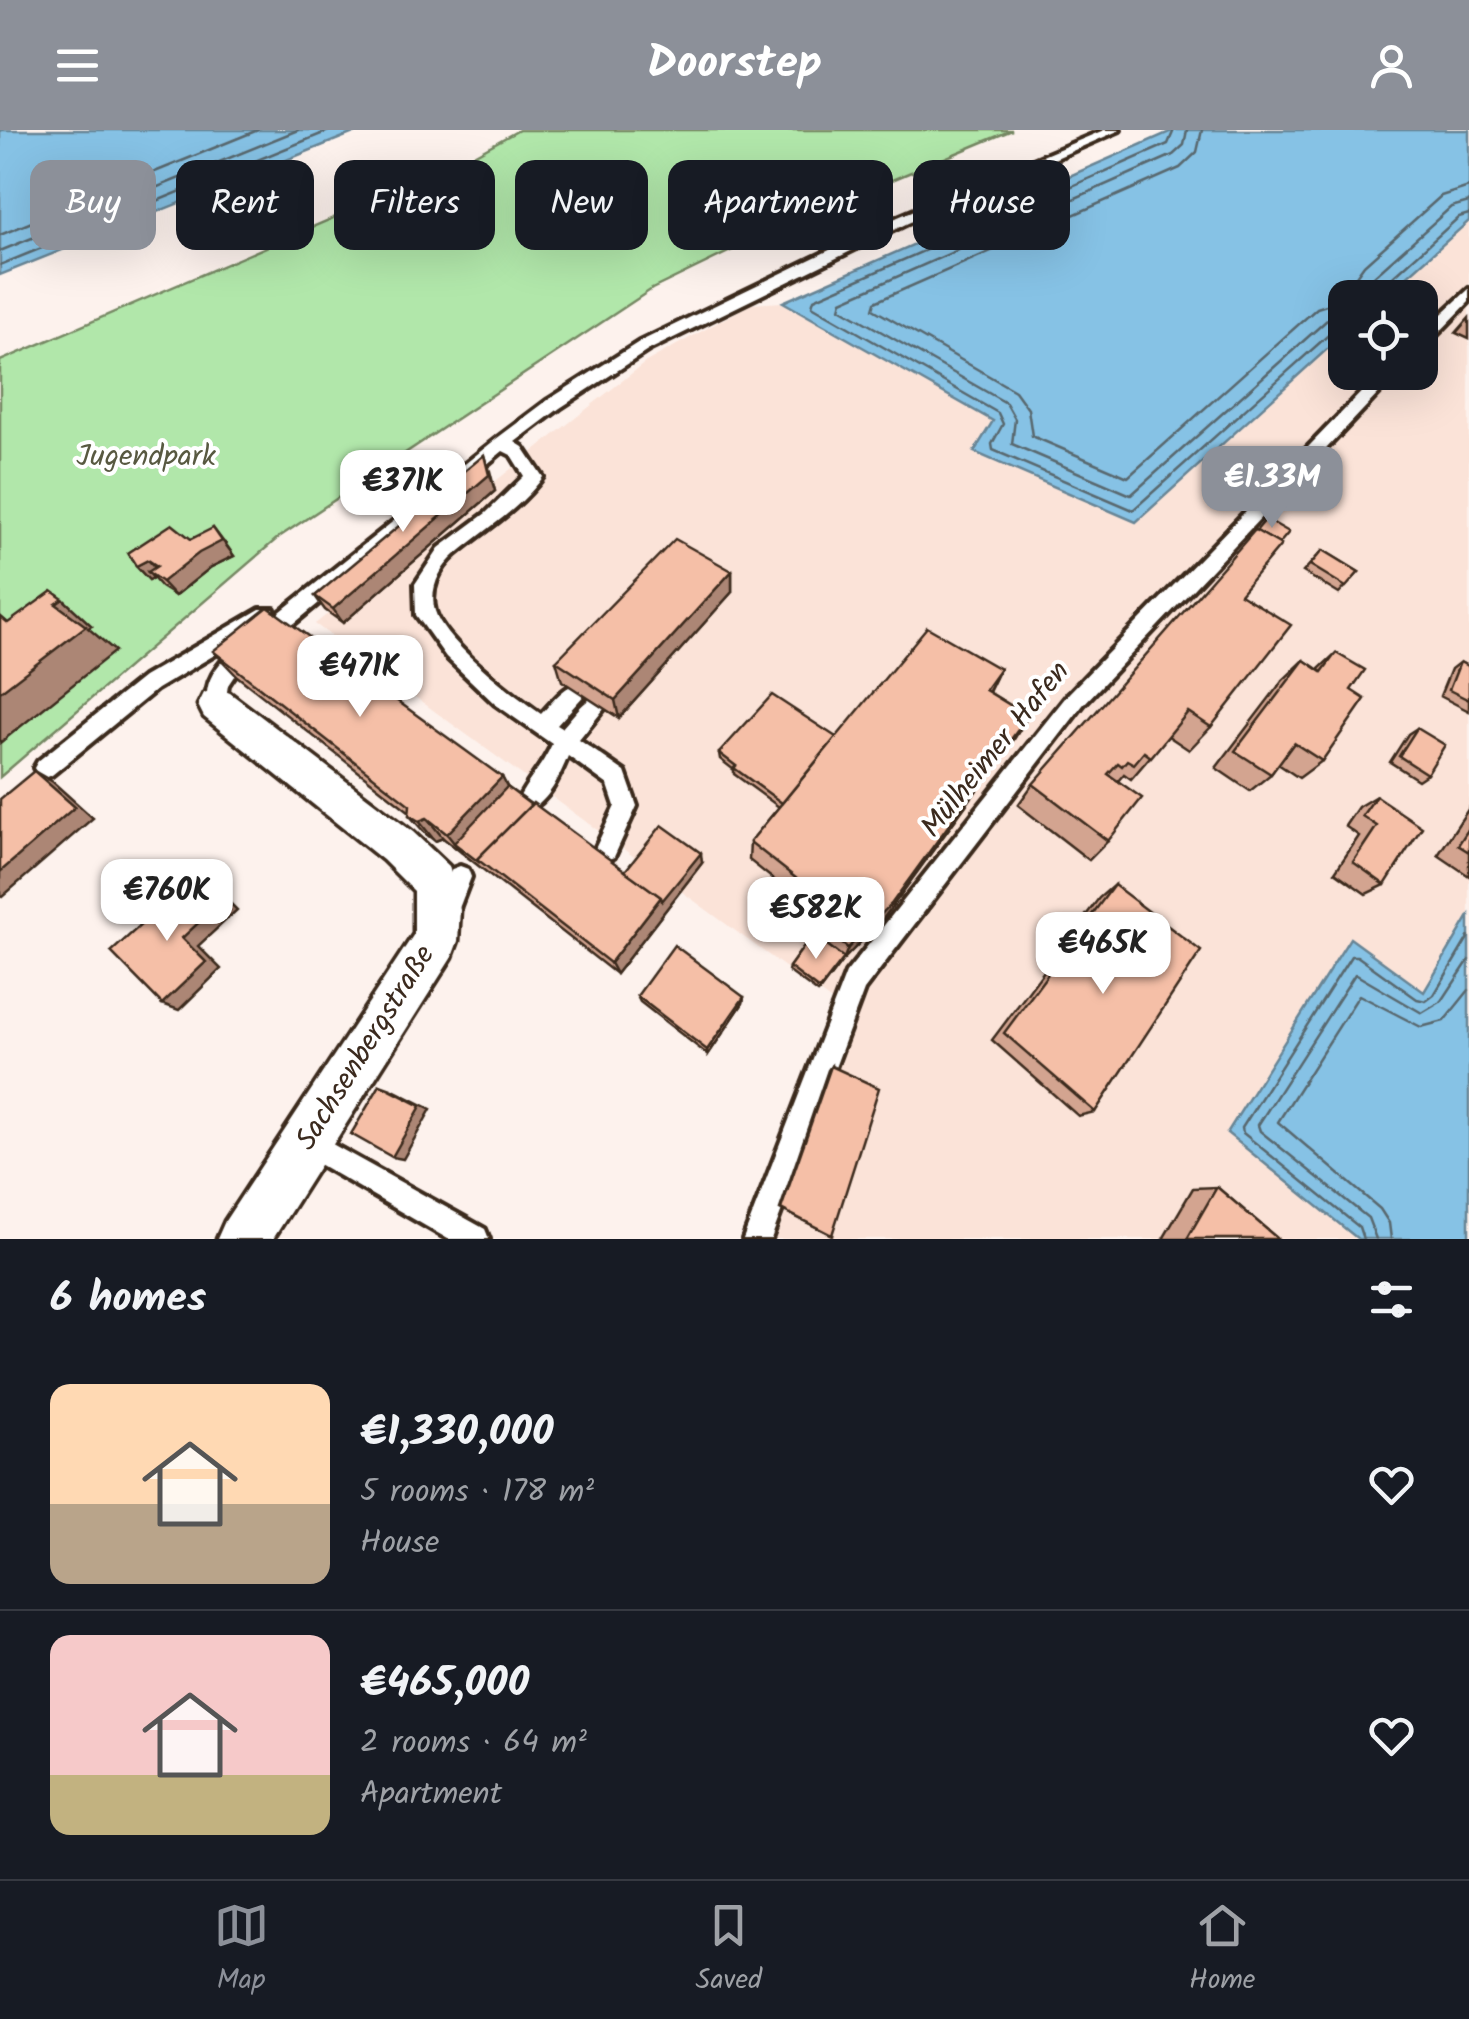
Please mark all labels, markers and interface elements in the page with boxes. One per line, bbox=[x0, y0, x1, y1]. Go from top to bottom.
text: Doorstep bbox=[647, 29, 822, 101]
icon: menu bbox=[50, 38, 105, 93]
icon: person bbox=[1364, 38, 1419, 93]
chip: Buy bbox=[30, 160, 156, 250]
chip: Rent bbox=[176, 160, 314, 250]
chip: Filters bbox=[334, 160, 495, 250]
chip: New bbox=[515, 160, 648, 250]
chip: Apartment bbox=[668, 160, 893, 250]
chip: House bbox=[913, 160, 1070, 250]
map controls bbox=[1328, 280, 1438, 390]
button: locate bbox=[1328, 280, 1438, 390]
park label: Jugendpark bbox=[76, 433, 217, 481]
pin: €1.33M bbox=[1191, 446, 1353, 531]
pin: €371K bbox=[333, 450, 473, 535]
text: €1.33M bbox=[1224, 453, 1320, 504]
text: €371K bbox=[362, 457, 444, 508]
pin: €471K bbox=[290, 635, 430, 720]
text: €471K bbox=[319, 642, 401, 693]
street label: Mülheimer Hafen bbox=[909, 651, 1083, 849]
pin: €760K bbox=[97, 859, 237, 944]
text: €760K bbox=[123, 866, 211, 917]
pin: €582K bbox=[746, 877, 886, 962]
text: €582K bbox=[769, 884, 863, 935]
pin: €465K bbox=[1033, 912, 1173, 997]
text: €465K bbox=[1058, 919, 1148, 970]
street label: Sachsenbergstraße bbox=[283, 936, 449, 1160]
text: 6 homes bbox=[50, 1266, 206, 1333]
icon: filters bbox=[1364, 1272, 1419, 1327]
text: €1,330,000 bbox=[360, 1400, 553, 1467]
icon: home bbox=[130, 1424, 250, 1544]
icon: heart bbox=[1364, 1457, 1419, 1512]
text: 5 rooms · 178 m² bbox=[360, 1467, 594, 1518]
text: House bbox=[360, 1518, 439, 1569]
text: €465,000 bbox=[360, 1651, 529, 1718]
icon: home bbox=[130, 1675, 250, 1795]
icon: heart bbox=[1364, 1708, 1419, 1763]
text: 2 rooms · 64 m² bbox=[360, 1718, 587, 1769]
text: Apartment bbox=[360, 1769, 502, 1820]
tab: Map bbox=[214, 1898, 269, 2003]
tab: Saved bbox=[696, 1898, 762, 2003]
tab: Home bbox=[1189, 1898, 1255, 2003]

